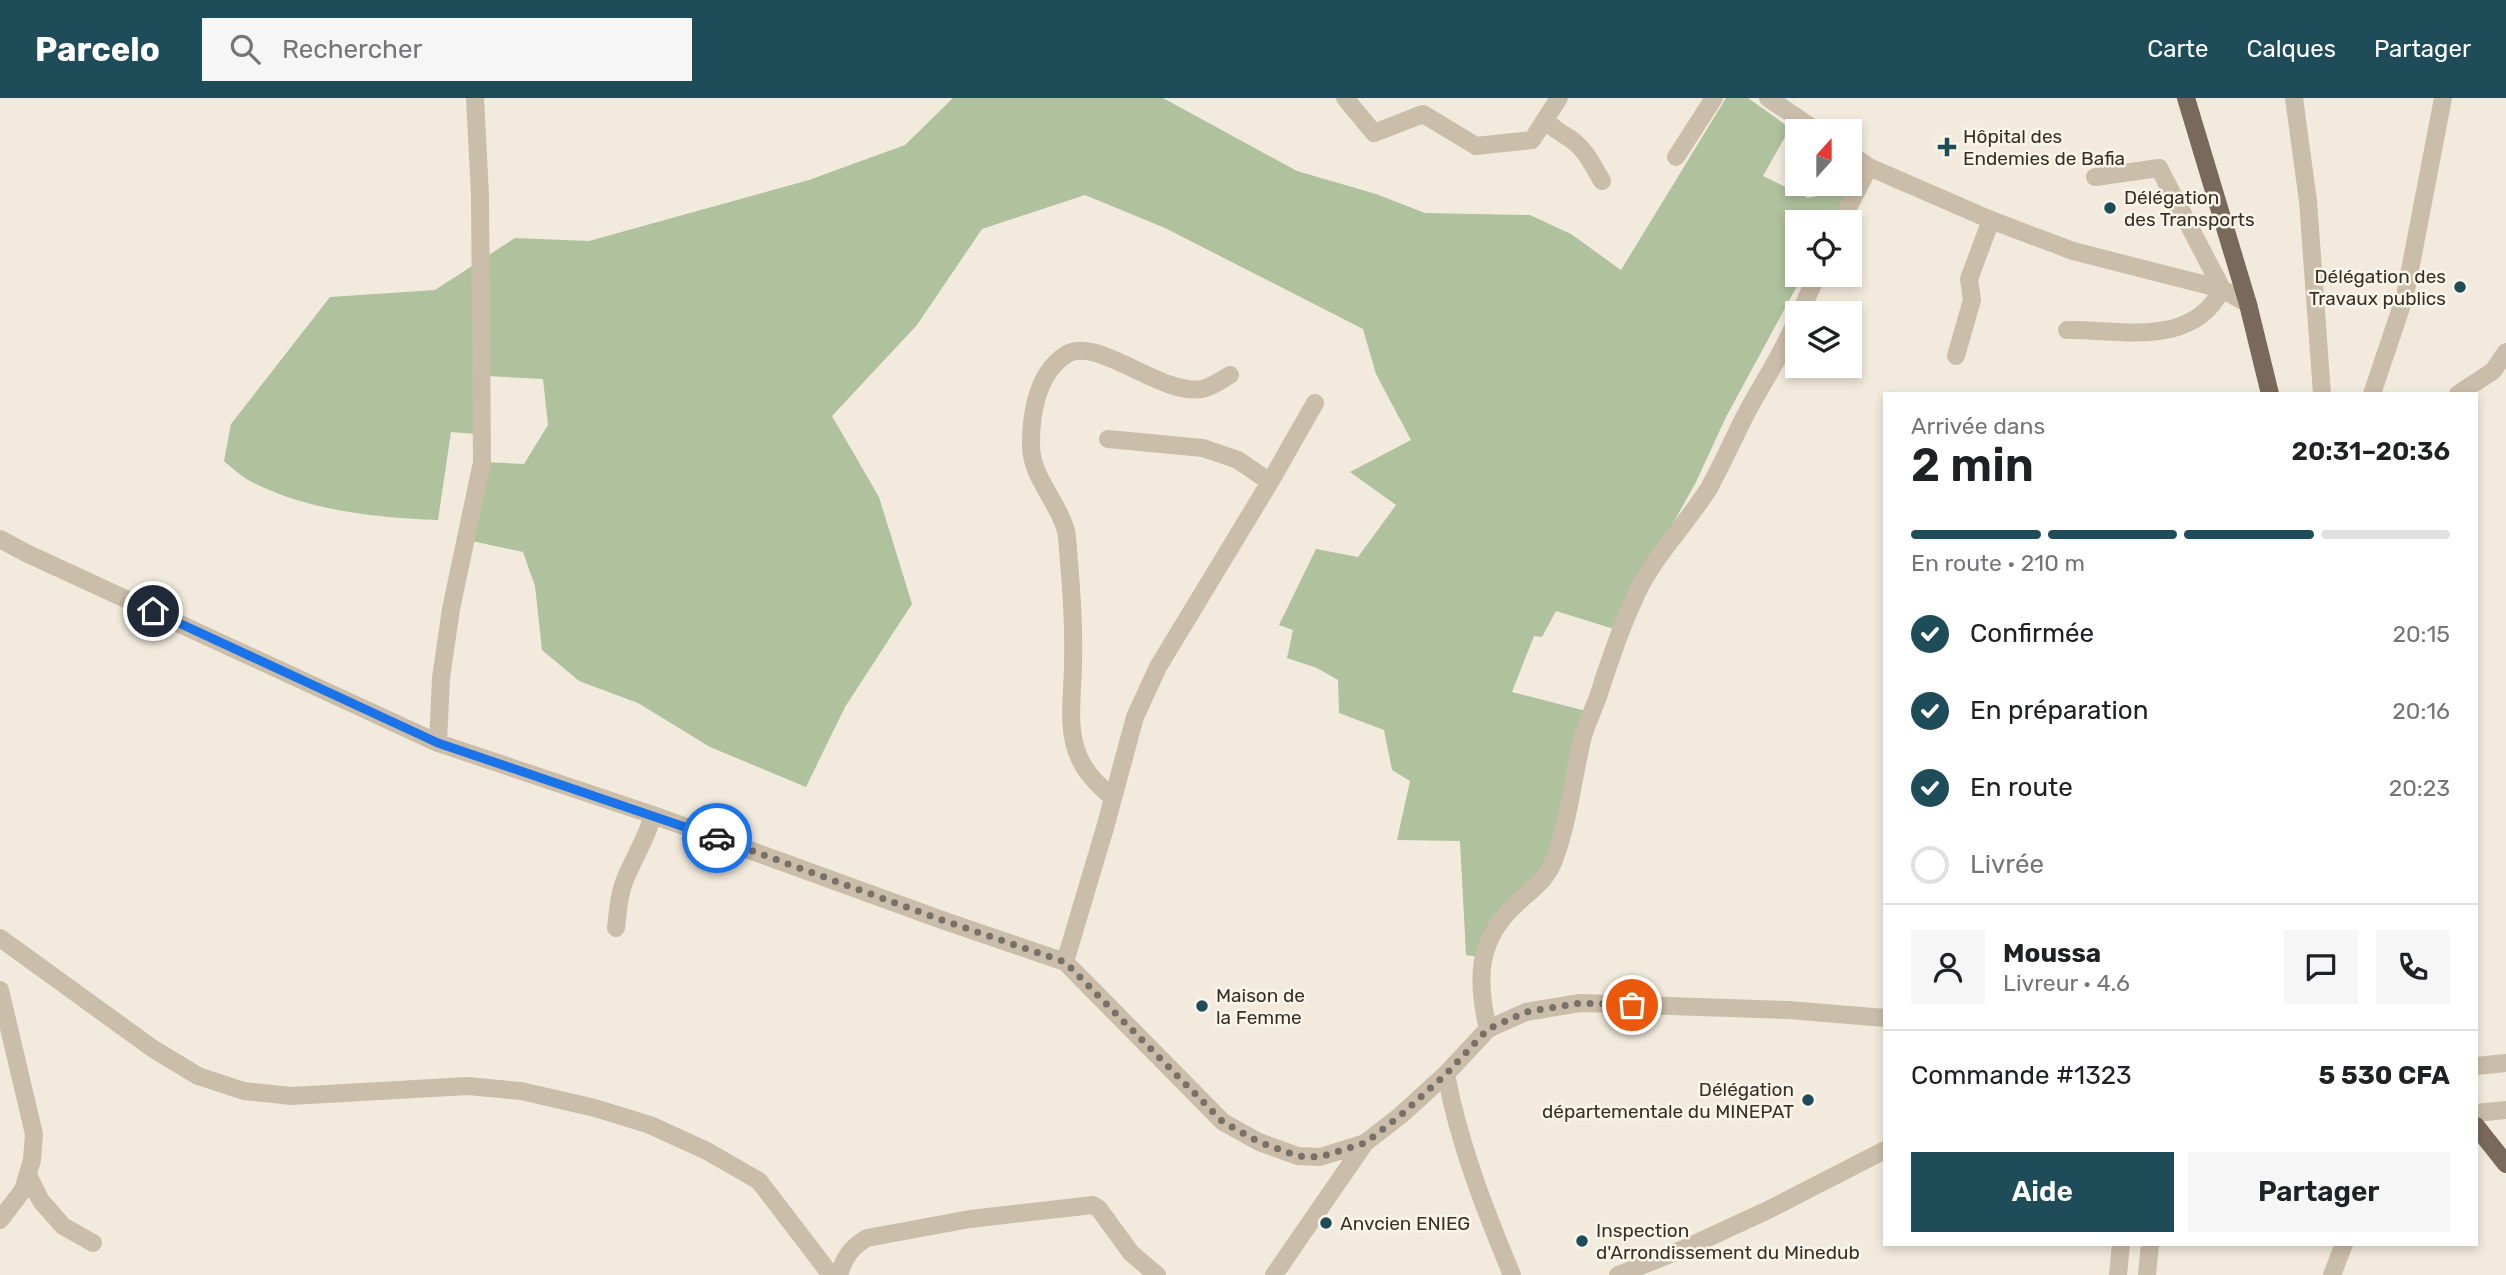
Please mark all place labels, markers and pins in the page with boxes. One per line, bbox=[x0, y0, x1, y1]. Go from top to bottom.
place label: Hôpital des Endemies de Bafia bbox=[1963, 125, 2125, 170]
marker: Hôpital des Endemies de Bafia bbox=[1937, 137, 1957, 157]
place label: Délégation des Transports bbox=[2124, 186, 2255, 231]
marker: Délégation des Transports bbox=[2102, 200, 2118, 216]
place label: Délégation des Travaux publics bbox=[2309, 265, 2446, 310]
marker: Délégation des Travaux publics bbox=[2452, 279, 2468, 295]
pin bbox=[123, 581, 183, 641]
pin bbox=[1602, 975, 1662, 1035]
place label: Maison de la Femme bbox=[1216, 984, 1305, 1029]
marker: Maison de la Femme bbox=[1194, 998, 1210, 1014]
place label: Délégation départementale du MINEPAT bbox=[1542, 1078, 1794, 1123]
marker: Délégation départementale du MINEPAT bbox=[1800, 1092, 1816, 1108]
place label: Anvcien ENIEG bbox=[1340, 1212, 1470, 1235]
marker: Anvcien ENIEG bbox=[1318, 1215, 1334, 1231]
place label: Inspection d'Arrondissement du Minedub bbox=[1596, 1219, 1860, 1264]
marker: Inspection d'Arrondissement du Minedub bbox=[1574, 1233, 1590, 1249]

